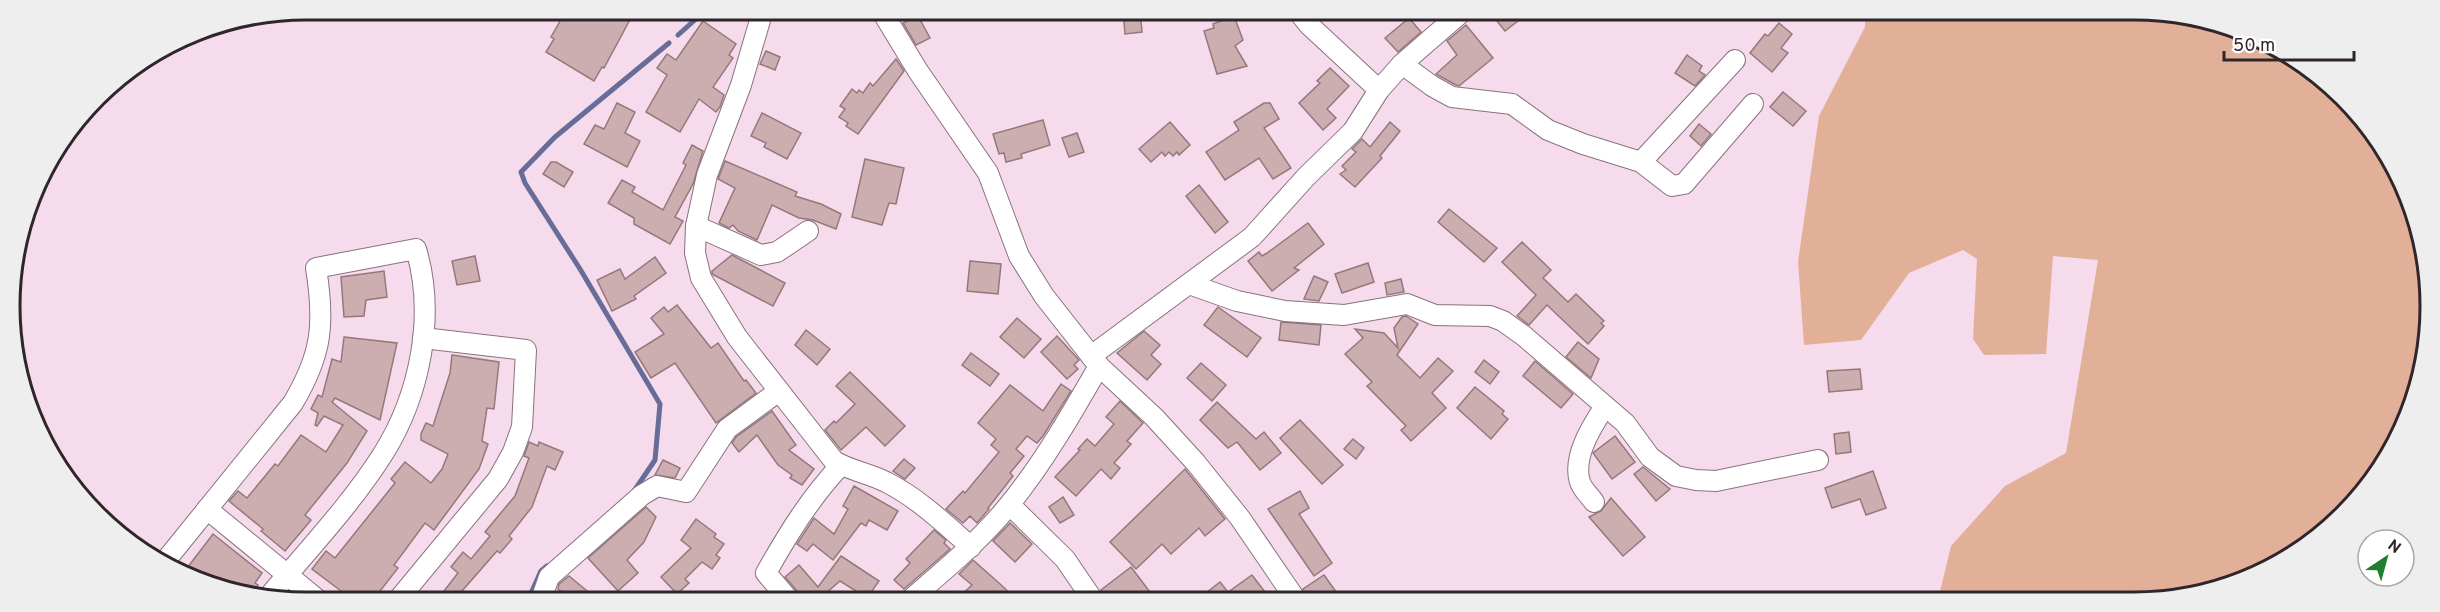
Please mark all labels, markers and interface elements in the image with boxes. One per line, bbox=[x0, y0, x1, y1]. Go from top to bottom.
scale bar bbox=[2224, 24, 2354, 62]
text: 50 m bbox=[2233, 35, 2275, 58]
north arrow bbox=[2356, 528, 2416, 588]
text: N bbox=[2383, 536, 2404, 559]

